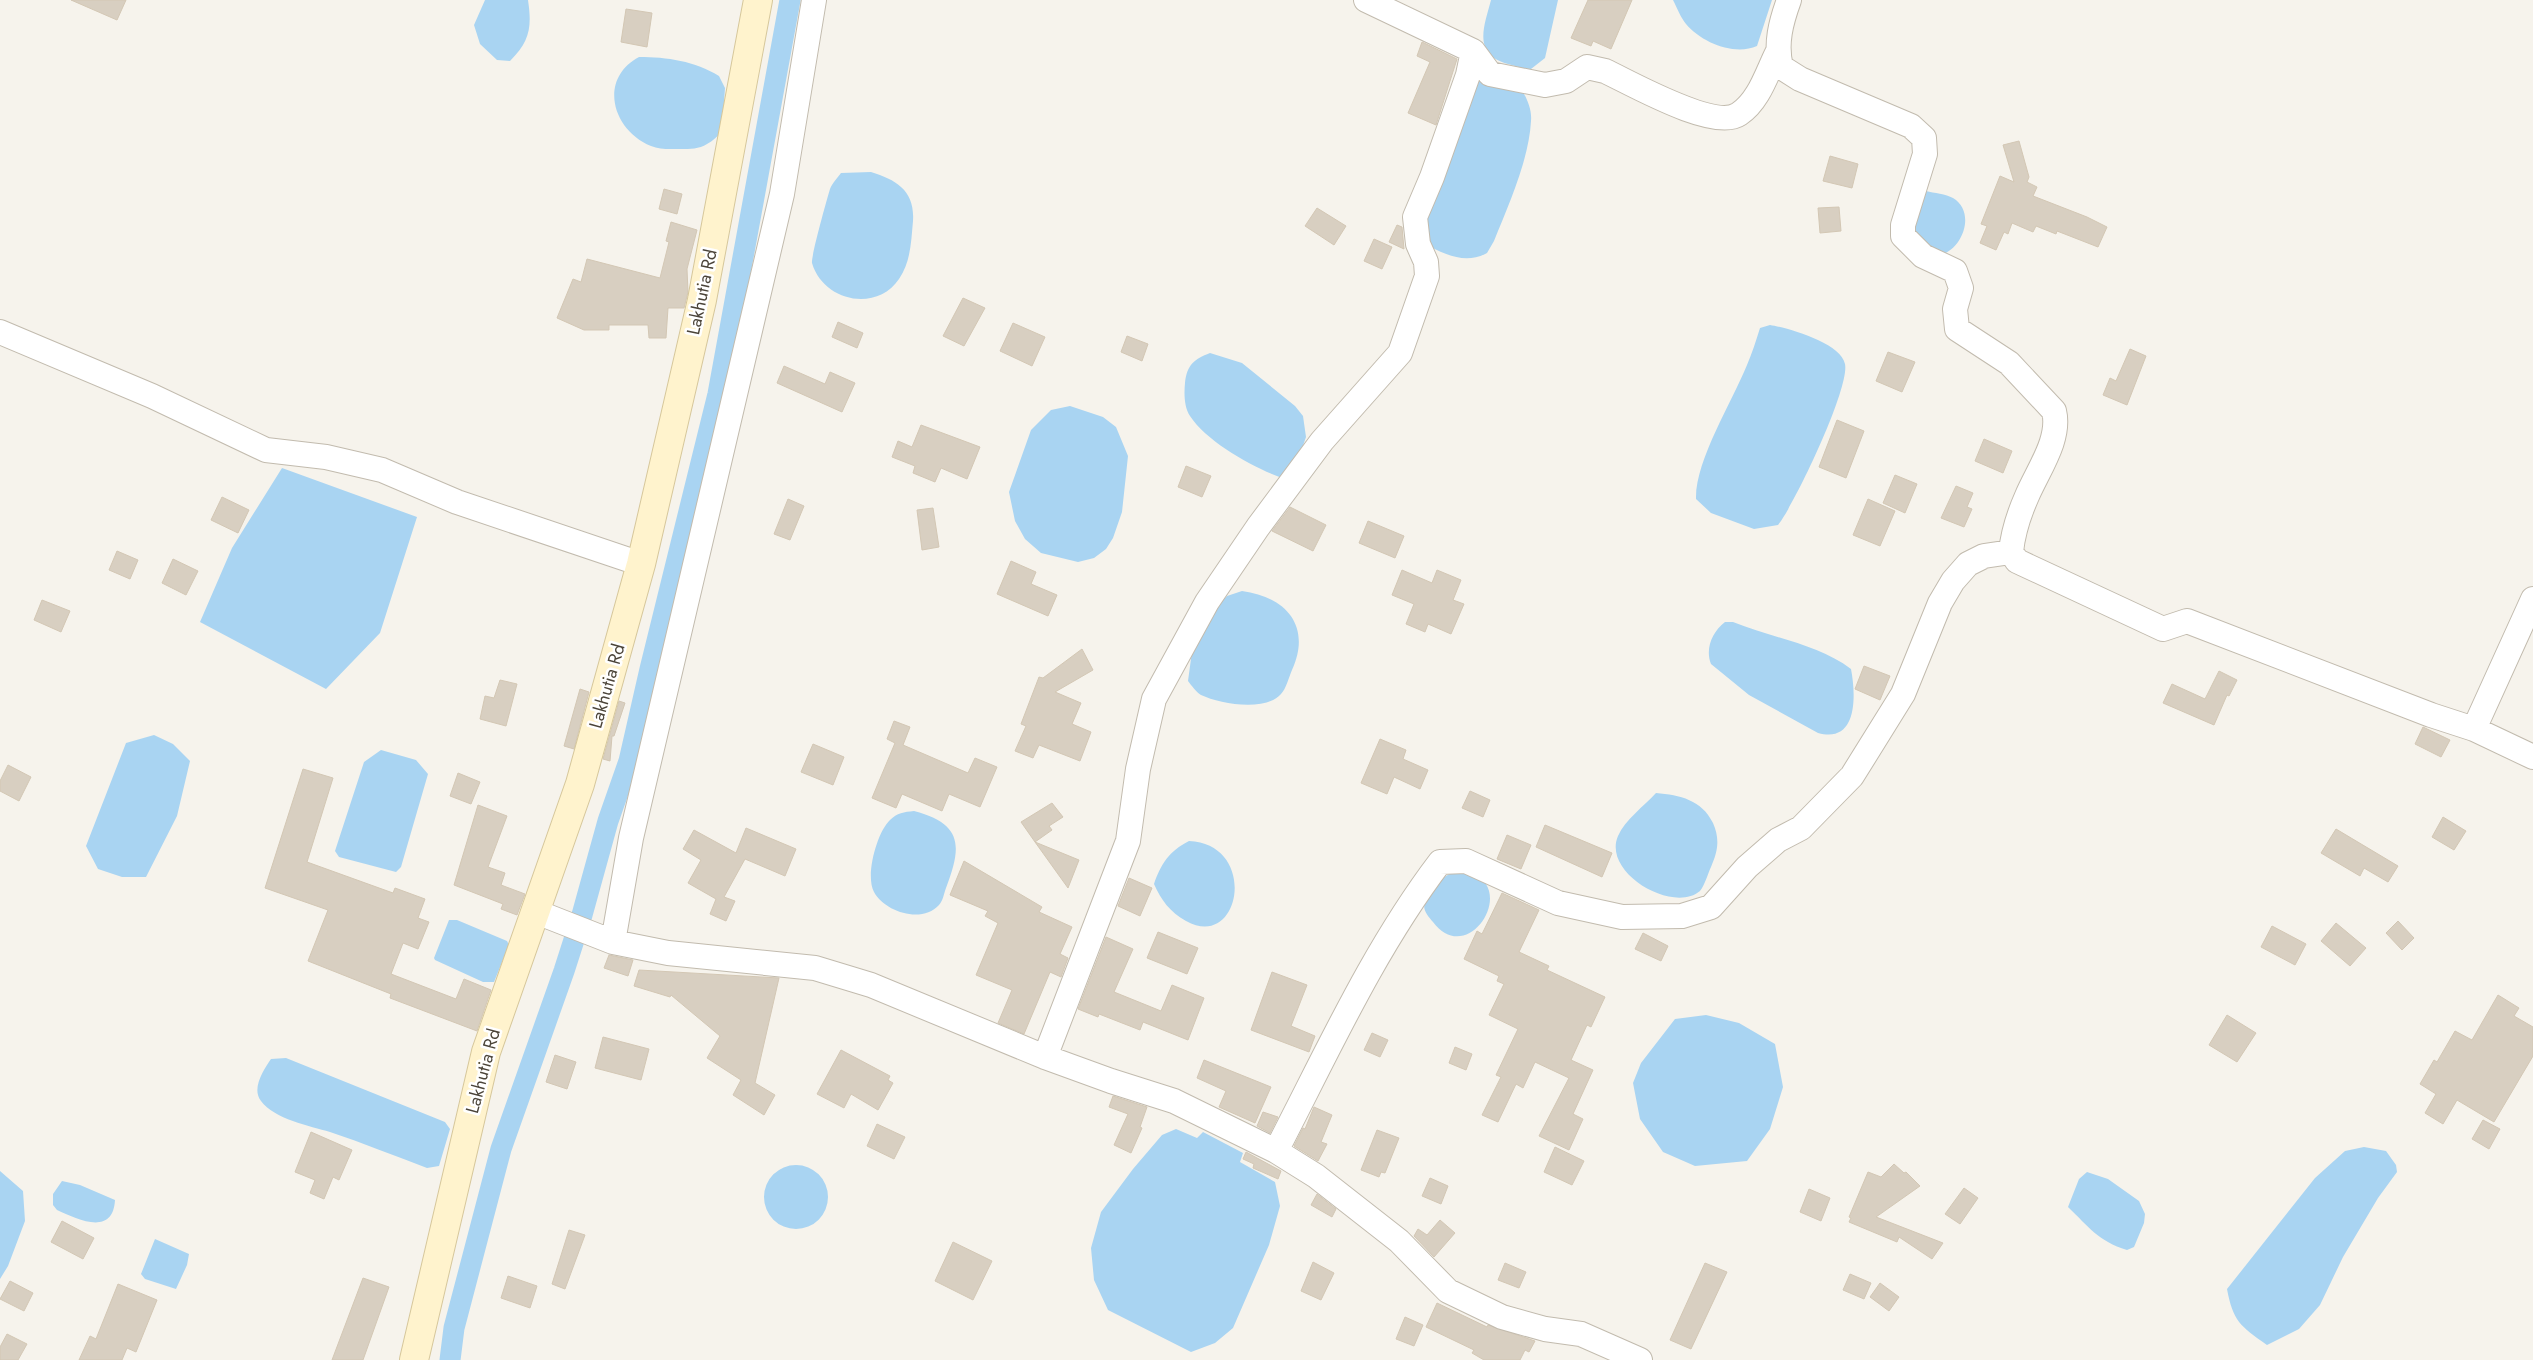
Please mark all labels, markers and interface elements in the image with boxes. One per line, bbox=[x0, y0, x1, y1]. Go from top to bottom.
street label: Lakhutia Rd bbox=[680, 247, 724, 337]
street label: Lakhutia Rd bbox=[583, 641, 631, 731]
street label: Lakhutia Rd bbox=[459, 1026, 507, 1116]

